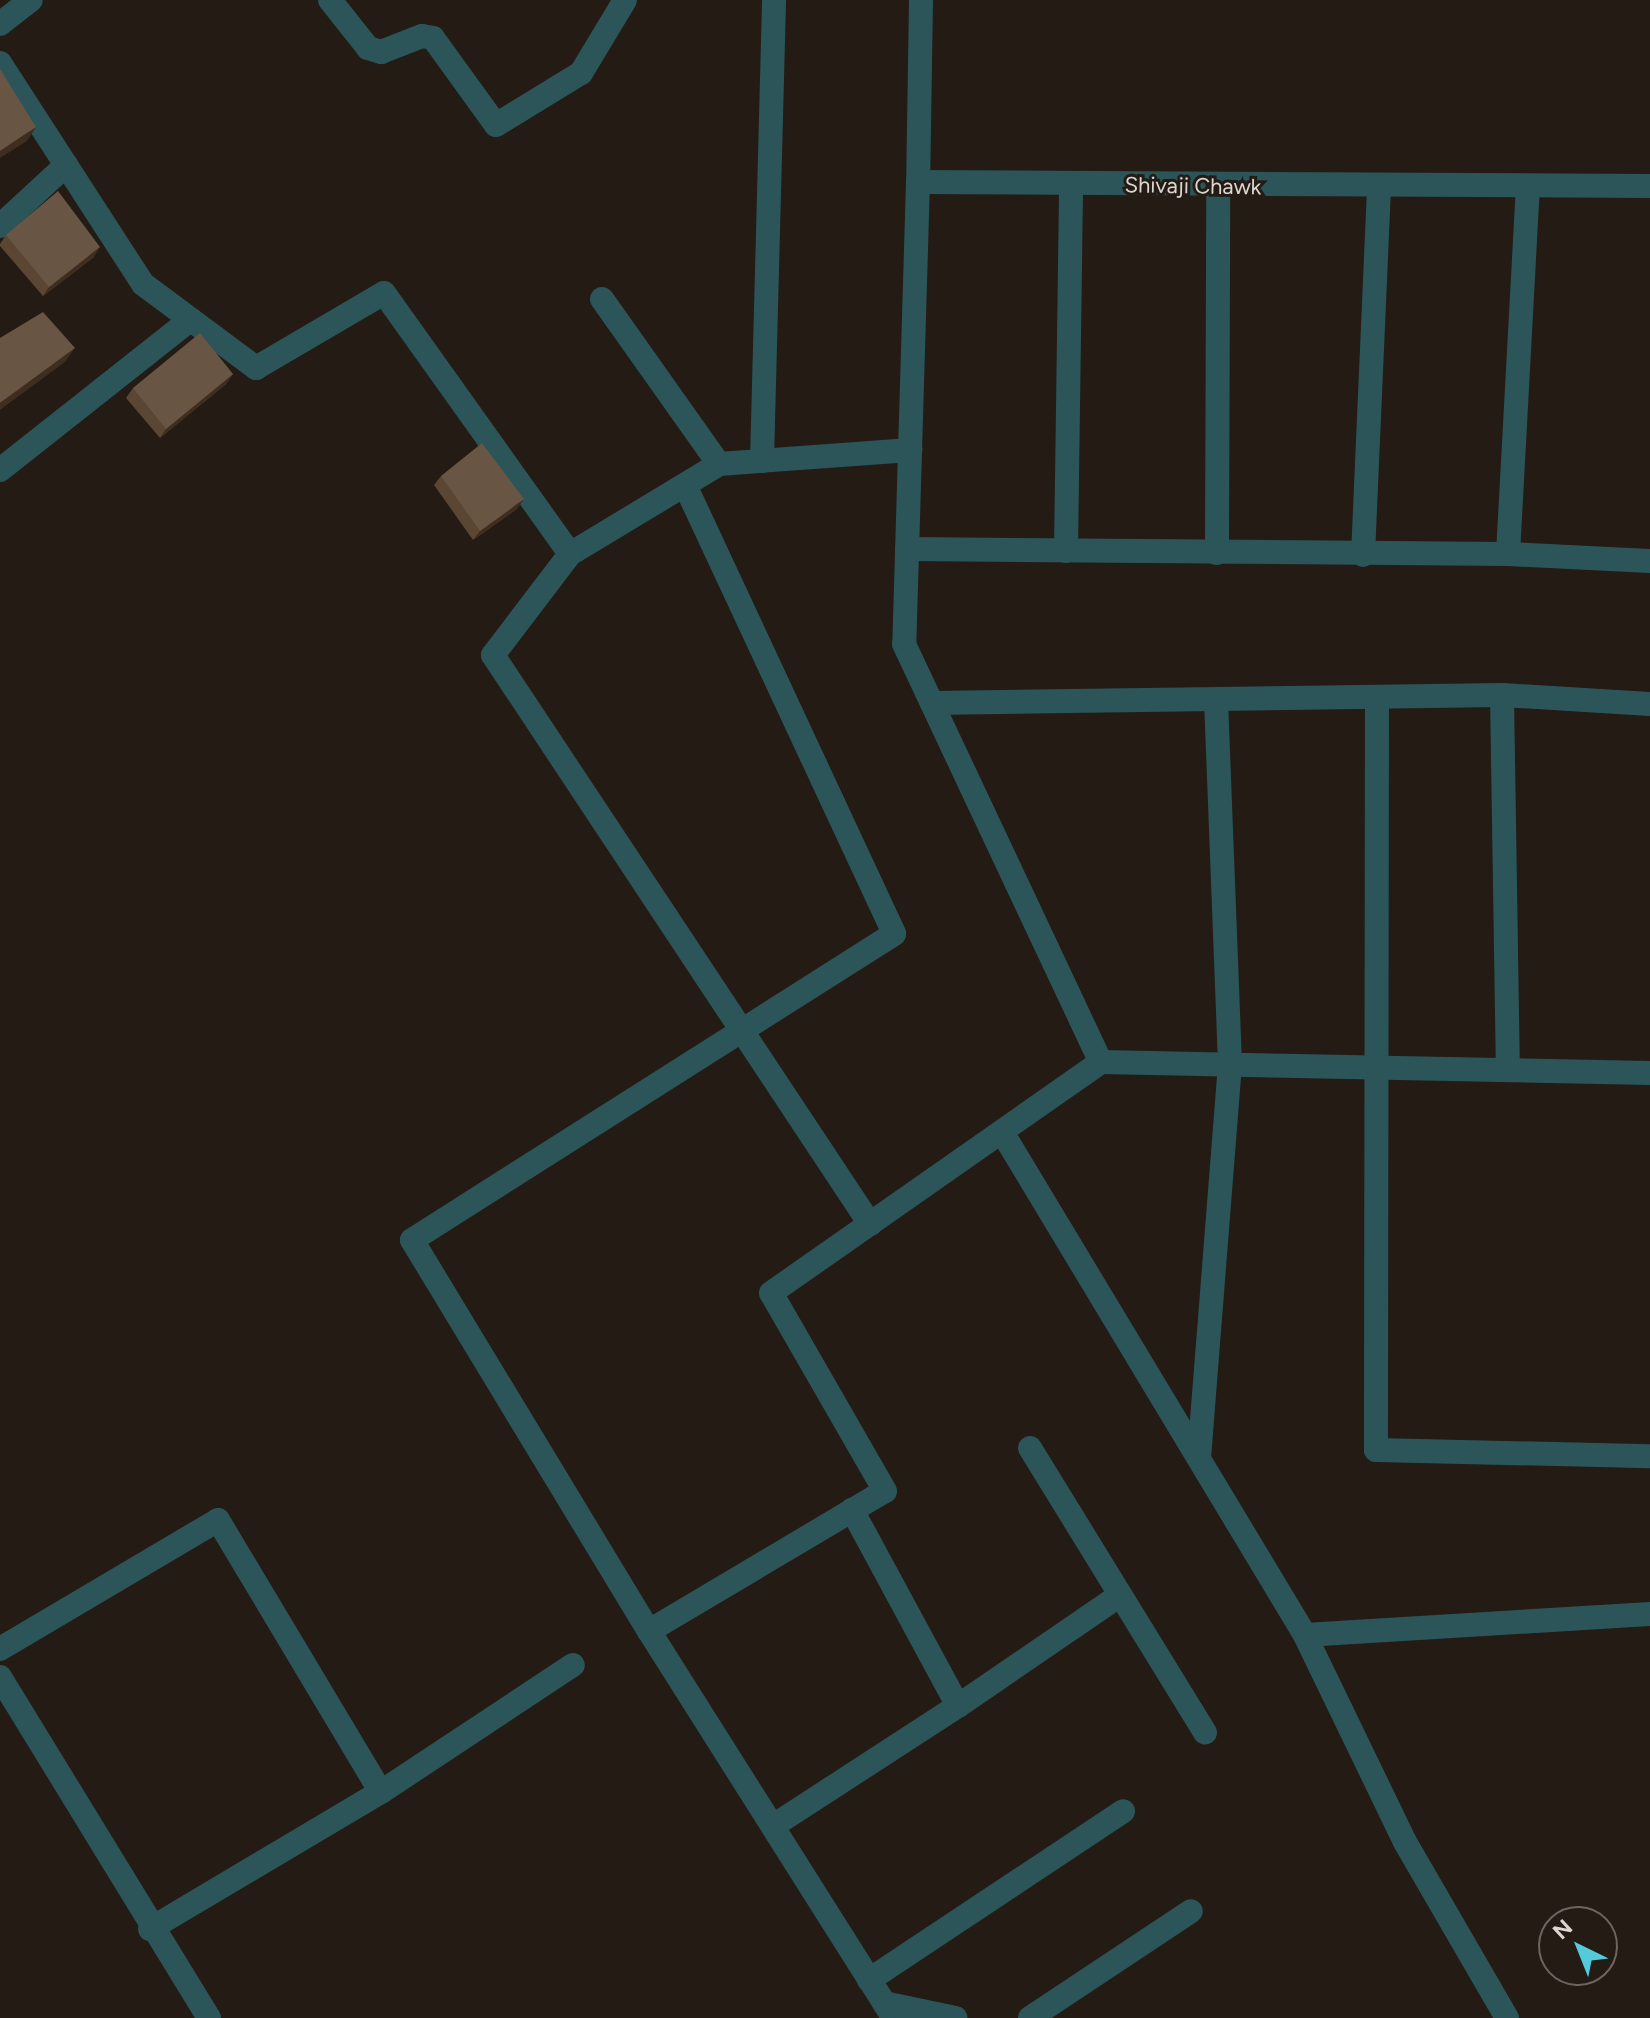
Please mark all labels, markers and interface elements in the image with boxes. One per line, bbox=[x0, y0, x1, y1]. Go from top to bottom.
street label: Shivaji Chawk bbox=[1124, 172, 1262, 200]
north arrow bbox=[1538, 1906, 1618, 1986]
text: N bbox=[1547, 1914, 1578, 1945]

